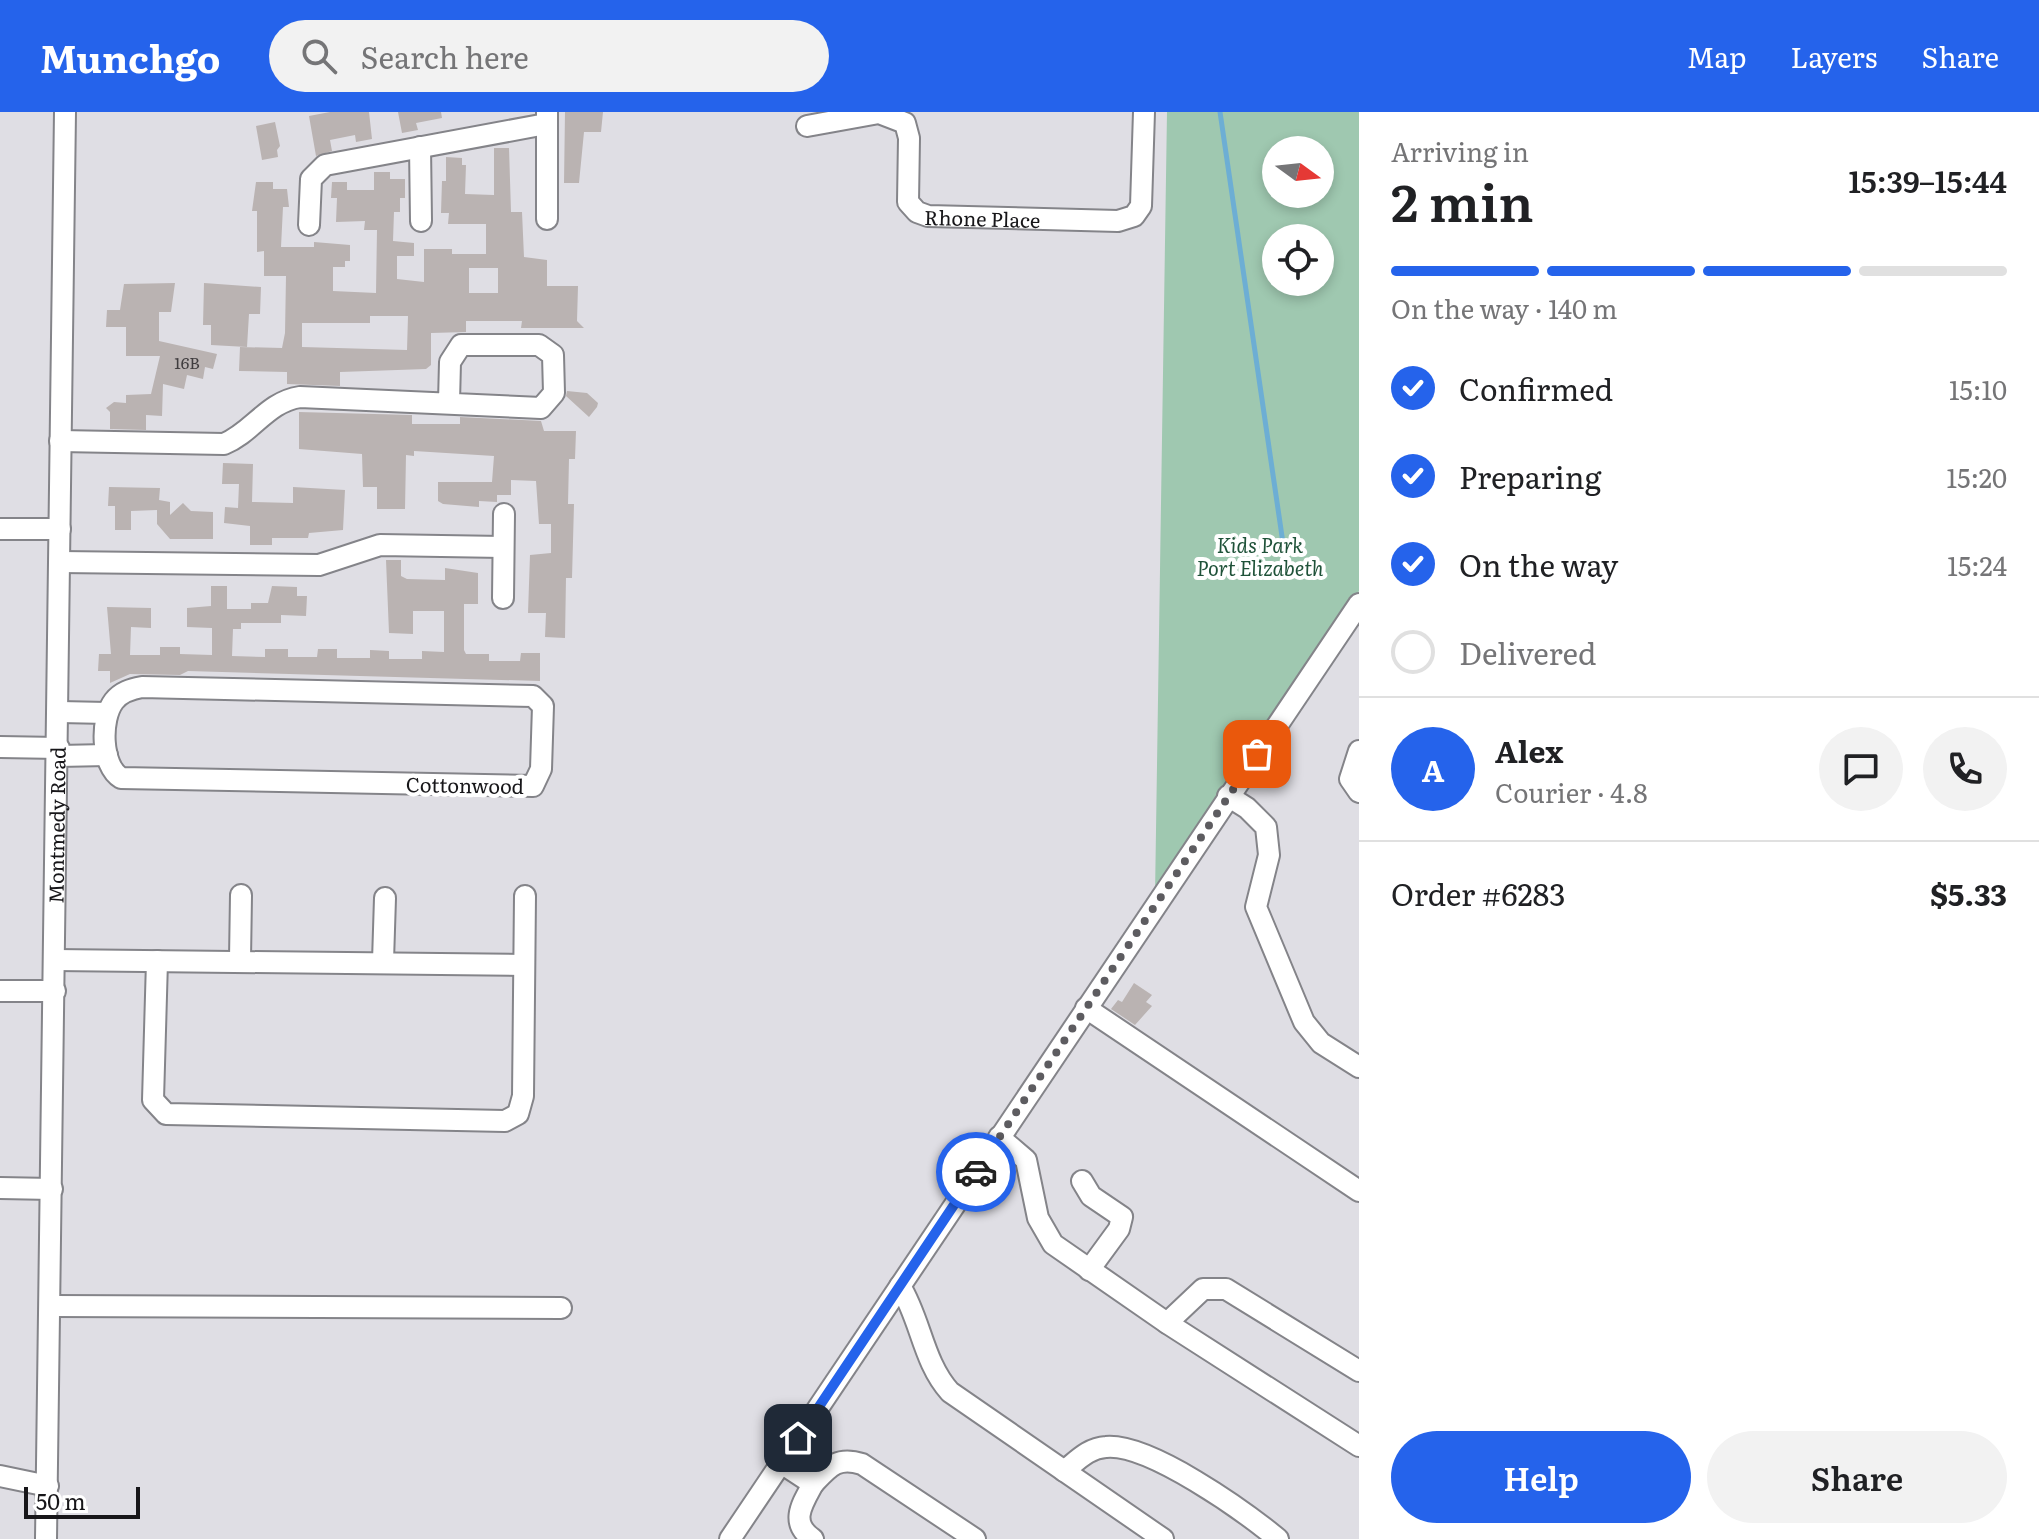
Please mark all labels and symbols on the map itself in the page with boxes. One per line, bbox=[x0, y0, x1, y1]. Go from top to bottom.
north arrow bbox=[1262, 136, 1334, 208]
street label: Rhone Place bbox=[924, 201, 1041, 234]
house number: 16B bbox=[174, 350, 200, 374]
park label: Kids Park Port Elizabeth bbox=[1196, 529, 1324, 582]
pin bbox=[1223, 720, 1291, 788]
street label: Montmedy Road bbox=[39, 746, 72, 904]
street label: Cottonwood bbox=[406, 768, 524, 800]
courier bbox=[936, 1132, 1016, 1212]
pin bbox=[764, 1404, 832, 1472]
scale bar bbox=[24, 1483, 140, 1519]

